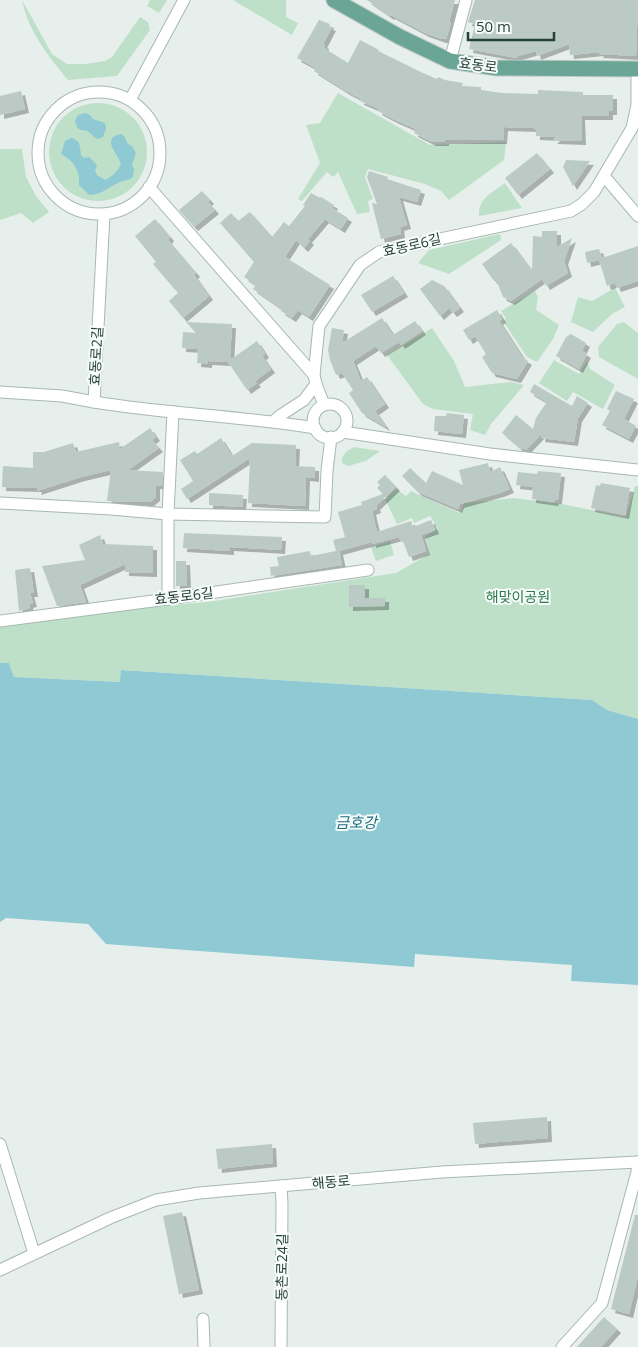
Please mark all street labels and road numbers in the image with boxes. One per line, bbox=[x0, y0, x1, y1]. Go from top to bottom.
street label: 효동로 bbox=[458, 53, 499, 76]
street label: 효동로6길 bbox=[381, 229, 443, 260]
street label: 효동로2길 bbox=[84, 326, 107, 386]
street label: 효동로6길 bbox=[153, 582, 215, 609]
street label: 해동로 bbox=[311, 1170, 351, 1193]
street label: 동촌로24길 bbox=[271, 1233, 292, 1301]

